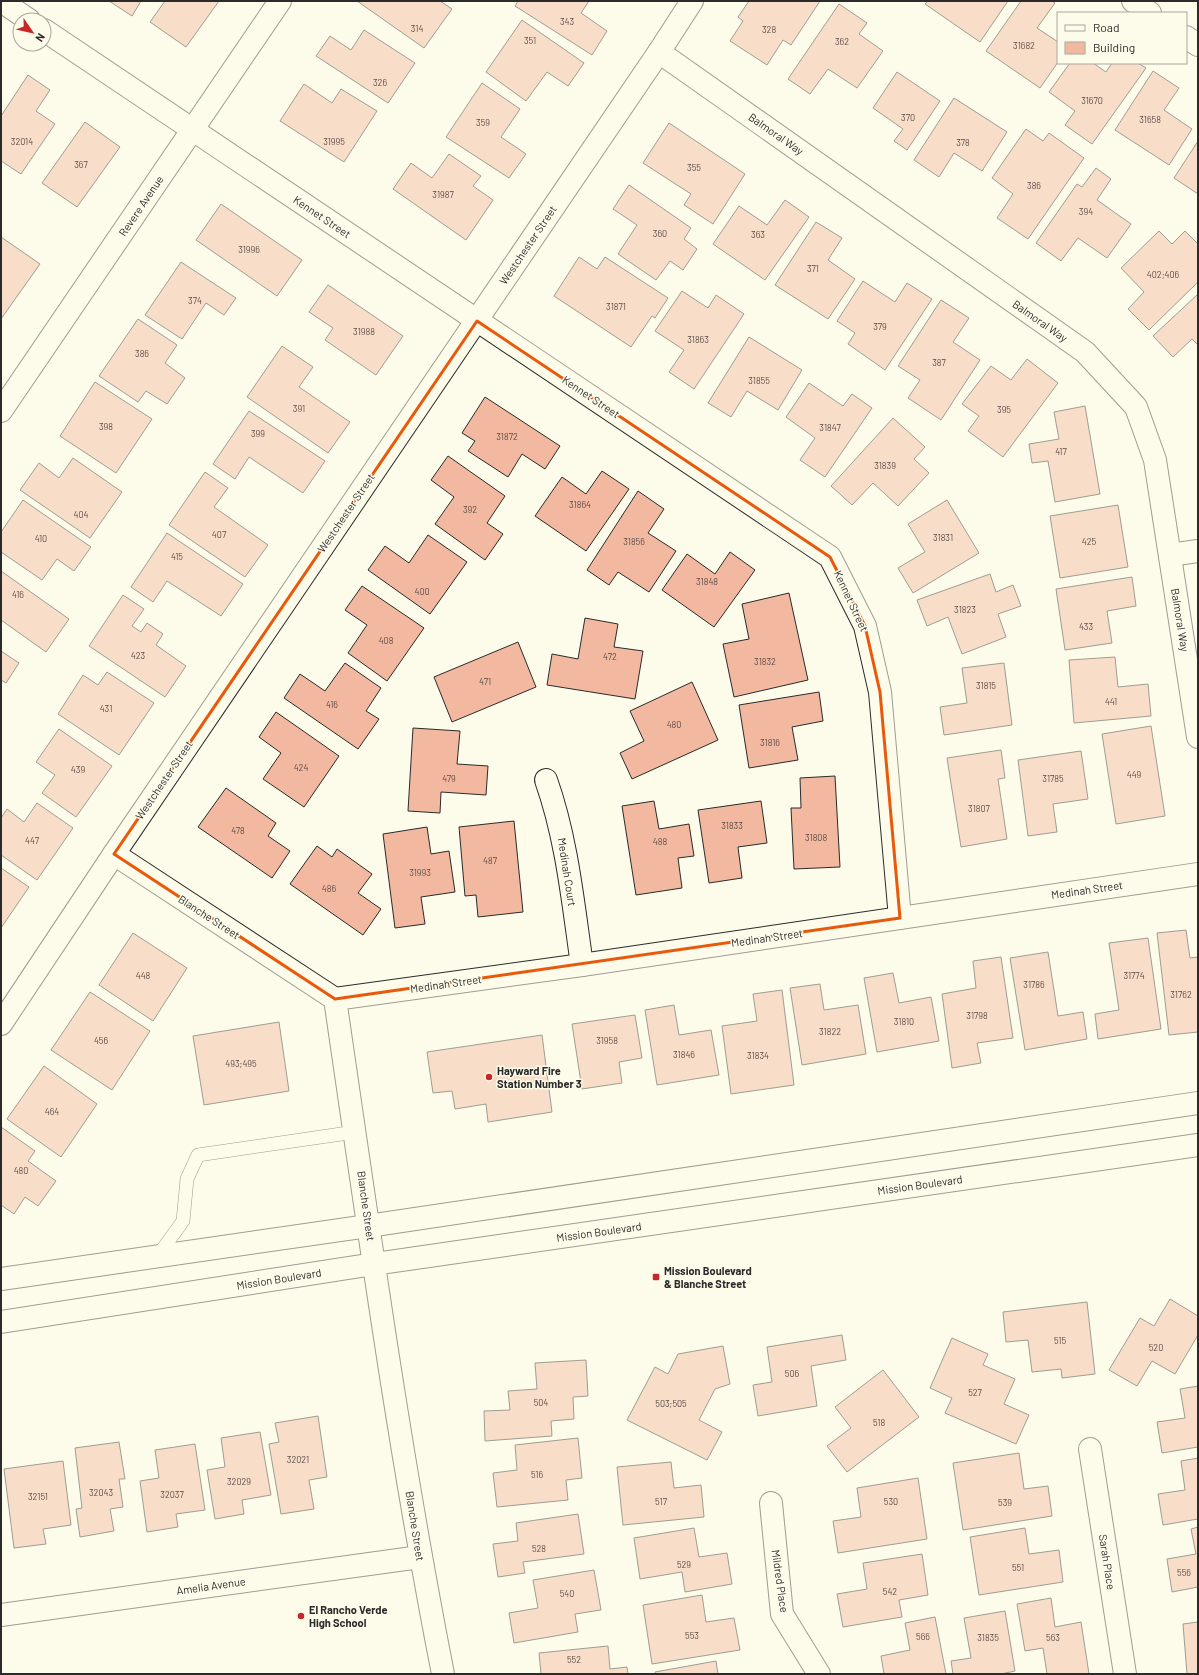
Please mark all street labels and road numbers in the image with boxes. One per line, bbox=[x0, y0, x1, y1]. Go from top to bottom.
street label: Balmoral Way bbox=[746, 110, 806, 157]
street label: Revere Avenue bbox=[116, 173, 166, 238]
street label: Kennet Street bbox=[291, 193, 353, 240]
street label: Westchester Street bbox=[496, 203, 559, 287]
street label: Balmoral Way bbox=[1010, 297, 1070, 344]
street label: Kennet Street bbox=[560, 373, 622, 420]
street label: Westchester Street bbox=[314, 471, 377, 555]
street label: Kennet Street bbox=[832, 568, 871, 634]
street label: Balmoral Way bbox=[1169, 587, 1192, 653]
street label: Westchester Street bbox=[132, 738, 195, 822]
street label: Medinah Court bbox=[556, 837, 579, 907]
street label: Medinah Street bbox=[1050, 878, 1124, 901]
street label: Blanche Street bbox=[176, 892, 242, 941]
street label: Medinah Street bbox=[730, 926, 804, 949]
street label: Medinah Street bbox=[409, 972, 483, 995]
street label: Blanche Street bbox=[355, 1170, 378, 1242]
street label: Mission Boulevard bbox=[877, 1172, 963, 1197]
street label: Mission Boulevard bbox=[556, 1219, 642, 1244]
street label: Mission Boulevard bbox=[236, 1265, 322, 1292]
street label: Blanche Street bbox=[404, 1490, 427, 1562]
street label: Sarah Place bbox=[1097, 1533, 1118, 1591]
street label: Mildred Place bbox=[770, 1549, 791, 1613]
street label: Amelia Avenue bbox=[176, 1574, 246, 1597]

